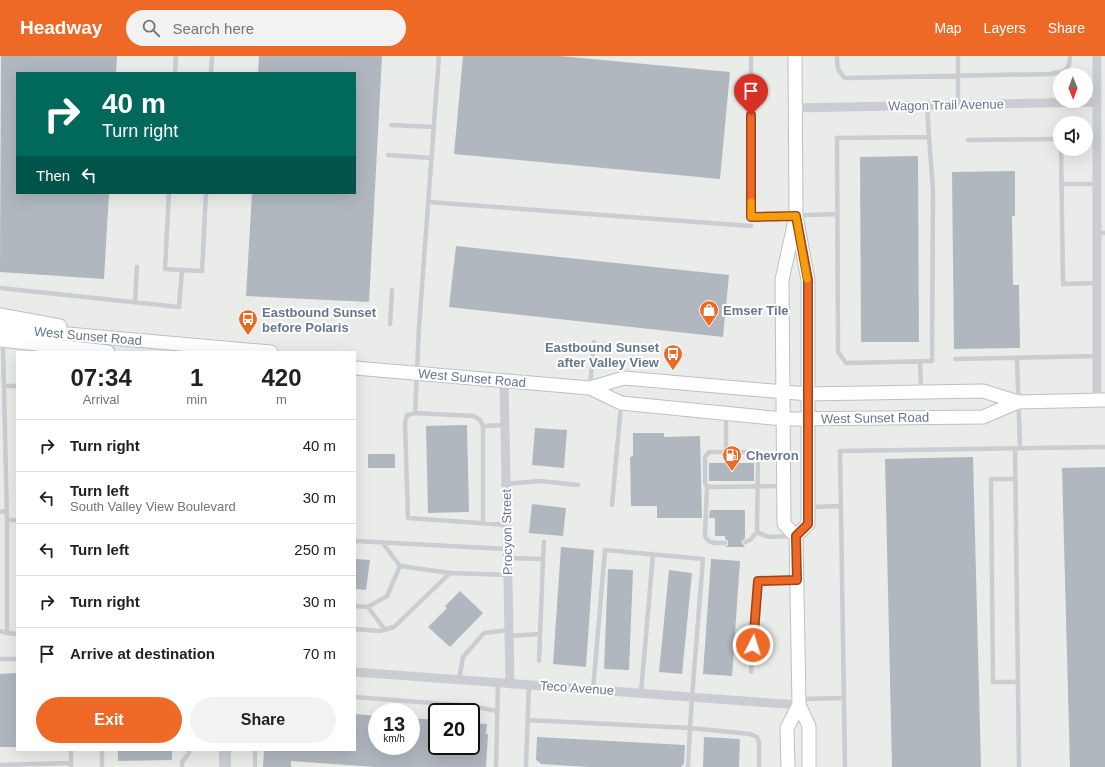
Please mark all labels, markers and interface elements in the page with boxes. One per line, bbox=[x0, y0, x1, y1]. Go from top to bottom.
search box bbox=[126, 10, 406, 46]
text: Headway bbox=[20, 17, 102, 38]
icon: search bbox=[140, 17, 162, 39]
text: Search here bbox=[172, 20, 254, 37]
text: Map bbox=[934, 20, 962, 36]
text: Layers bbox=[984, 20, 1026, 36]
text: Share bbox=[1048, 20, 1085, 36]
north arrow bbox=[1053, 68, 1093, 108]
map controls bbox=[1053, 68, 1093, 156]
pin bbox=[734, 74, 768, 115]
icon: arrive bbox=[740, 80, 762, 102]
icon: right bbox=[36, 88, 88, 140]
text: 40 m bbox=[102, 88, 166, 119]
street label: Wagon Trail Avenue bbox=[888, 96, 1004, 114]
button: sound bbox=[1053, 116, 1093, 156]
text: Turn right bbox=[102, 121, 178, 141]
icon: left bbox=[78, 164, 100, 186]
text: Then bbox=[36, 167, 70, 184]
shop icon: Emser Tile bbox=[698, 299, 720, 327]
place label: Emser Tile bbox=[723, 303, 789, 318]
place label: Eastbound Sunset before Polaris bbox=[262, 305, 377, 335]
bus stop icon: Eastbound Sunset before Polaris bbox=[237, 308, 259, 336]
street label: West Sunset Road bbox=[33, 324, 143, 348]
place label: Eastbound Sunset after Valley View bbox=[545, 340, 660, 370]
bus stop icon: Eastbound Sunset after Valley View bbox=[662, 343, 684, 371]
text: 07:34 bbox=[70, 364, 132, 391]
text: 1 bbox=[190, 364, 203, 391]
text: 420 bbox=[262, 364, 302, 391]
street label: West Sunset Road bbox=[417, 366, 527, 390]
text: Arrival bbox=[83, 392, 120, 407]
text: min bbox=[186, 392, 207, 407]
text: m bbox=[276, 392, 287, 407]
street label: West Sunset Road bbox=[821, 410, 929, 426]
icon: right bbox=[36, 435, 58, 457]
text: Turn right bbox=[70, 437, 140, 454]
text: 40 m bbox=[303, 437, 336, 454]
fuel station icon: Chevron bbox=[721, 444, 743, 472]
place label: Chevron bbox=[746, 448, 799, 463]
text: Turn left bbox=[70, 482, 129, 499]
icon: left bbox=[36, 487, 58, 509]
text: 30 m bbox=[303, 489, 336, 506]
street label: Procyon Street bbox=[499, 489, 515, 575]
text: South Valley View Boulevard bbox=[70, 499, 236, 514]
icon: left bbox=[36, 539, 58, 561]
text: Turn left bbox=[70, 541, 129, 558]
text: 250 m bbox=[294, 541, 336, 558]
icon: right bbox=[36, 591, 58, 613]
text: Turn right bbox=[70, 593, 140, 610]
text: 30 m bbox=[303, 593, 336, 610]
position arrow bbox=[732, 624, 774, 666]
icon: arrive bbox=[36, 643, 58, 665]
text: Arrive at destination bbox=[70, 645, 215, 662]
text: 70 m bbox=[303, 645, 336, 662]
street label: Teco Avenue bbox=[539, 678, 615, 698]
button: Exit bbox=[36, 697, 182, 743]
button: Share bbox=[190, 697, 336, 743]
speed limit sign: 20 bbox=[428, 703, 480, 755]
text: 13 bbox=[383, 713, 405, 735]
text: km/h bbox=[383, 733, 405, 744]

